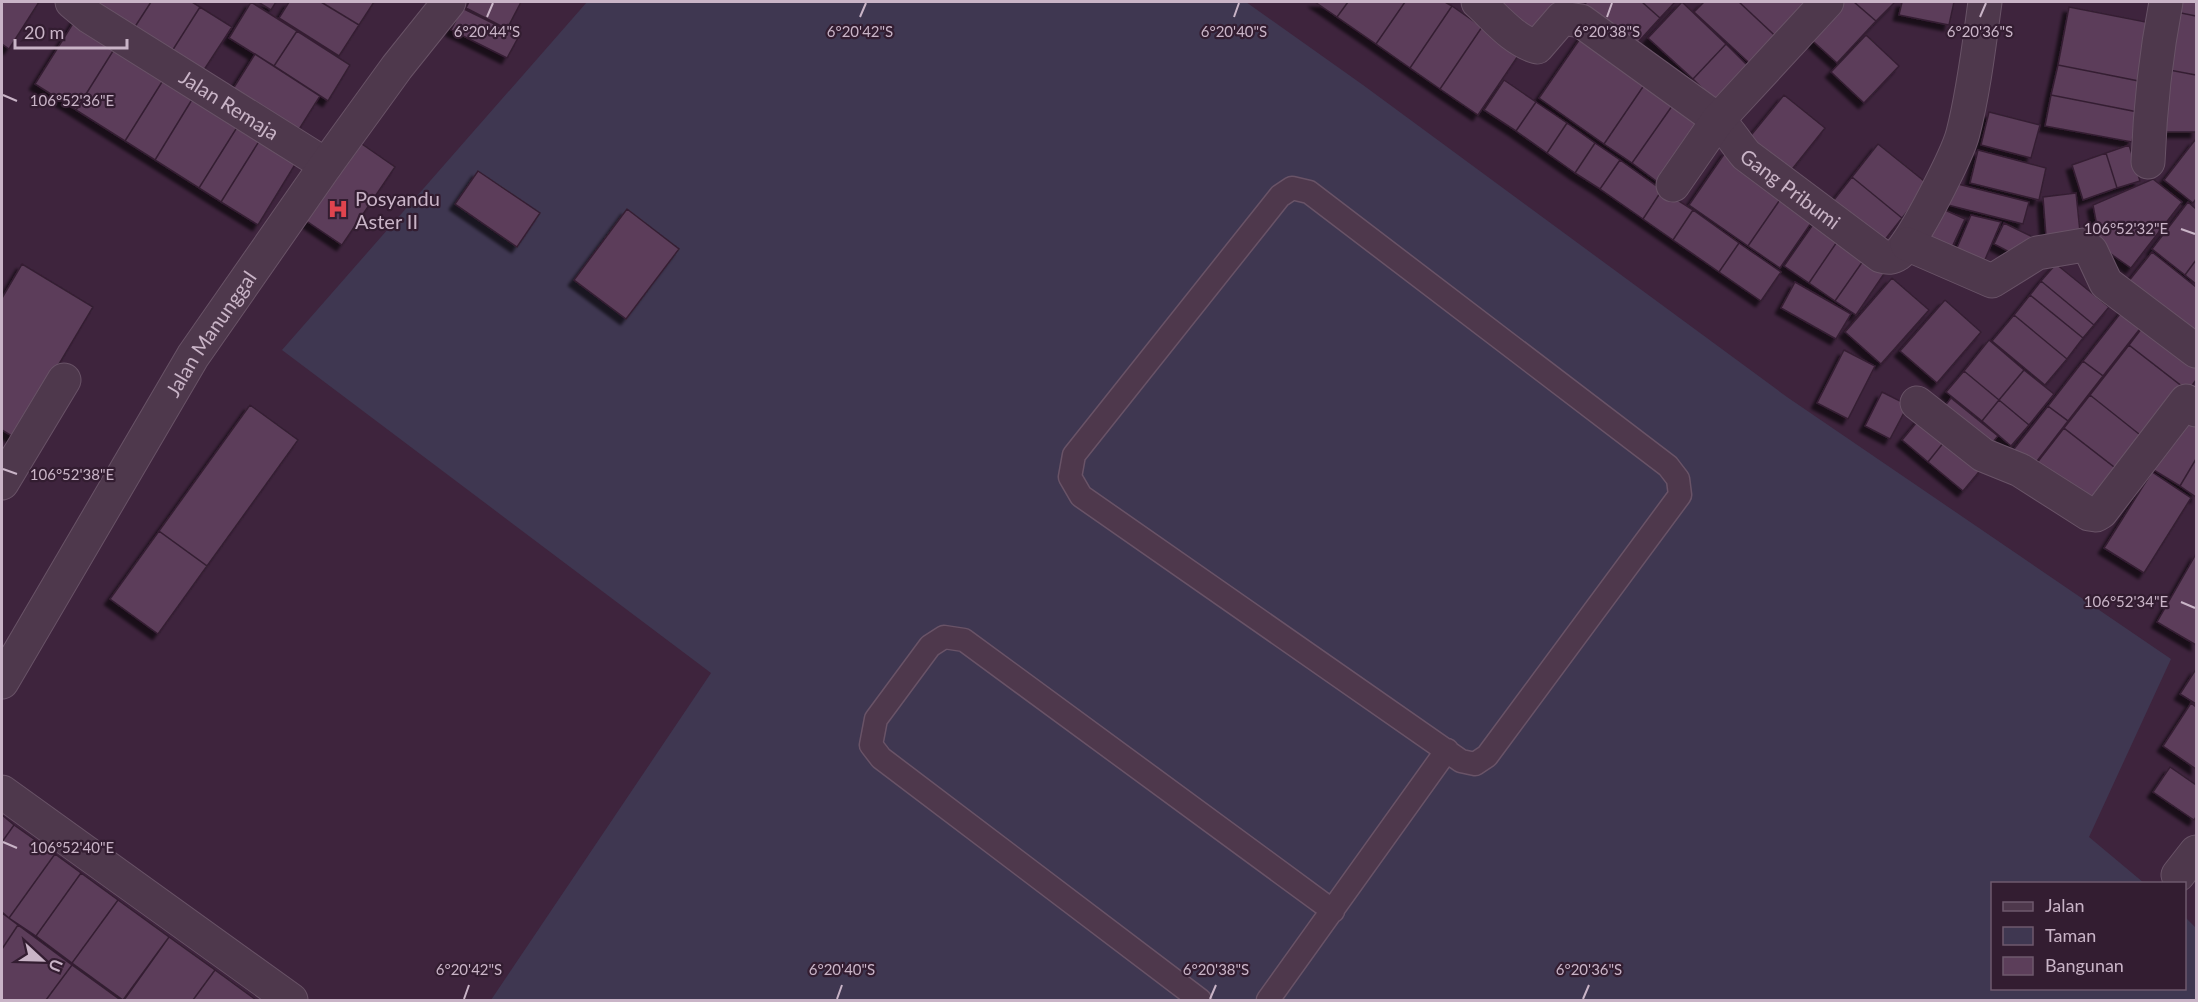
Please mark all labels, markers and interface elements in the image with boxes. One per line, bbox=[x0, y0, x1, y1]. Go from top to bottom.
scale bar bbox=[15, 12, 128, 50]
text: 20 m bbox=[24, 21, 64, 43]
text: 6°20'44"S bbox=[454, 22, 520, 40]
text: 6°20'42"S bbox=[827, 22, 893, 40]
text: 6°20'40"S bbox=[1201, 22, 1267, 40]
text: 6°20'38"S bbox=[1574, 22, 1640, 40]
text: 6°20'36"S bbox=[1947, 22, 2013, 40]
street label: Jalan Remaja bbox=[175, 64, 284, 145]
text: 106°52'36"E bbox=[30, 91, 114, 109]
street label: Gang Pribumi bbox=[1736, 143, 1845, 234]
place label: Posyandu Aster II bbox=[355, 186, 440, 233]
hospital icon: Posyandu Aster II bbox=[326, 197, 350, 221]
text: 106°52'32"E bbox=[2084, 219, 2168, 237]
street label: Jalan Manunggal bbox=[160, 266, 261, 401]
text: 106°52'38"E bbox=[30, 465, 114, 483]
text: 106°52'34"E bbox=[2084, 592, 2168, 610]
text: 106°52'40"E bbox=[30, 838, 114, 856]
legend bbox=[1991, 882, 2186, 990]
text: Jalan bbox=[2045, 894, 2084, 916]
text: Taman bbox=[2045, 924, 2096, 946]
north arrow bbox=[12, 930, 72, 990]
text: Bangunan bbox=[2045, 954, 2124, 976]
text: U bbox=[45, 957, 67, 975]
text: 6°20'42"S bbox=[436, 960, 502, 978]
text: 6°20'40"S bbox=[809, 960, 875, 978]
text: 6°20'38"S bbox=[1183, 960, 1249, 978]
text: 6°20'36"S bbox=[1556, 960, 1622, 978]

